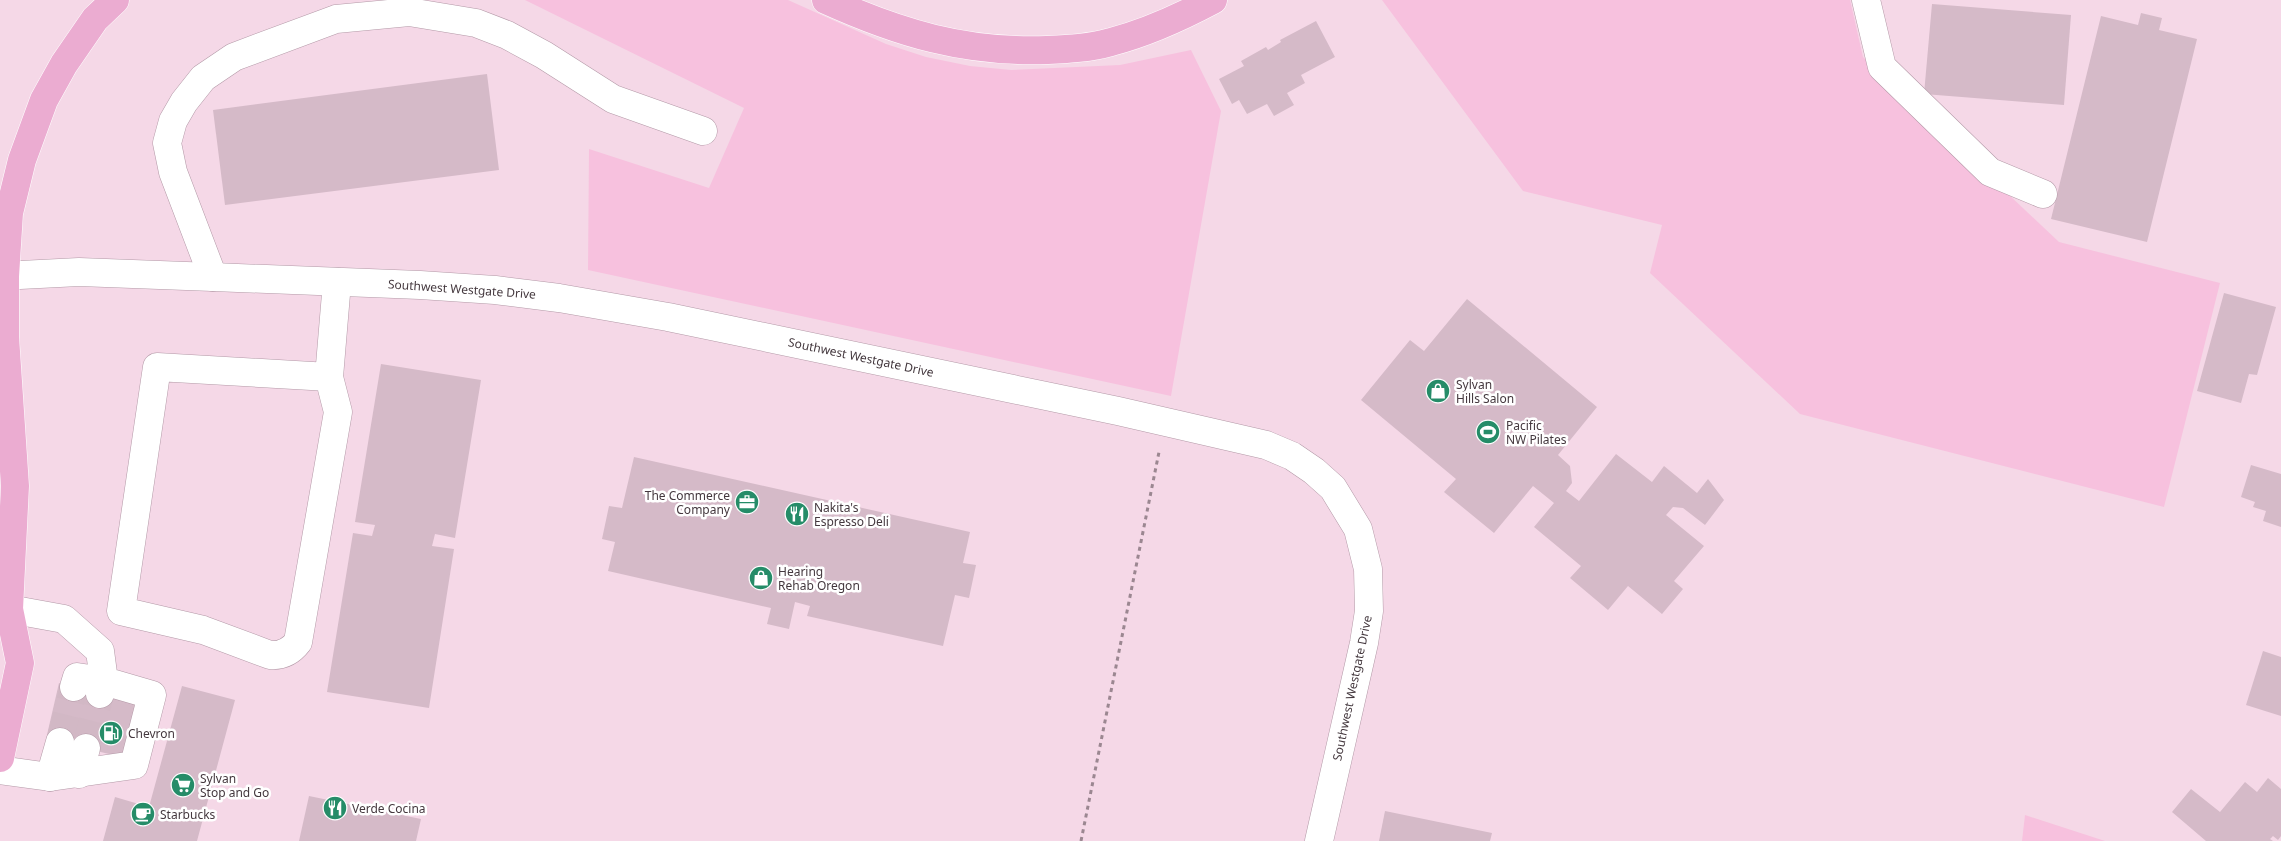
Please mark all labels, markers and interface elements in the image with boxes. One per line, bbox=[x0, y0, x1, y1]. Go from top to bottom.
street label: Southwest Westgate Drive bbox=[387, 275, 537, 303]
street label: Southwest Westgate Drive bbox=[787, 333, 935, 381]
place label: Sylvan Hills Salon bbox=[1456, 376, 1514, 407]
shop icon: Sylvan Hills Salon bbox=[1425, 378, 1451, 404]
place label: Pacific NW Pilates bbox=[1506, 417, 1567, 448]
sports icon: Pacific NW Pilates bbox=[1475, 419, 1501, 445]
place label: The Commerce Company bbox=[645, 487, 731, 518]
office icon: The Commerce Company bbox=[734, 489, 760, 515]
place label: Nakita's Espresso Deli bbox=[814, 499, 889, 530]
restaurant icon: Nakita's Espresso Deli bbox=[784, 501, 810, 527]
place label: Hearing Rehab Oregon bbox=[778, 563, 860, 594]
shop icon: Hearing Rehab Oregon bbox=[748, 565, 774, 591]
street label: Southwest Westgate Drive bbox=[1328, 614, 1376, 762]
fuel station icon: Chevron bbox=[98, 720, 124, 746]
place label: Chevron bbox=[128, 725, 175, 742]
place label: Sylvan Stop and Go bbox=[200, 770, 269, 801]
supermarket icon: Sylvan Stop and Go bbox=[170, 772, 196, 798]
restaurant icon: Verde Cocina bbox=[322, 795, 348, 821]
place label: Verde Cocina bbox=[352, 800, 426, 817]
cafe icon: Starbucks bbox=[130, 801, 156, 827]
place label: Starbucks bbox=[160, 806, 216, 823]

